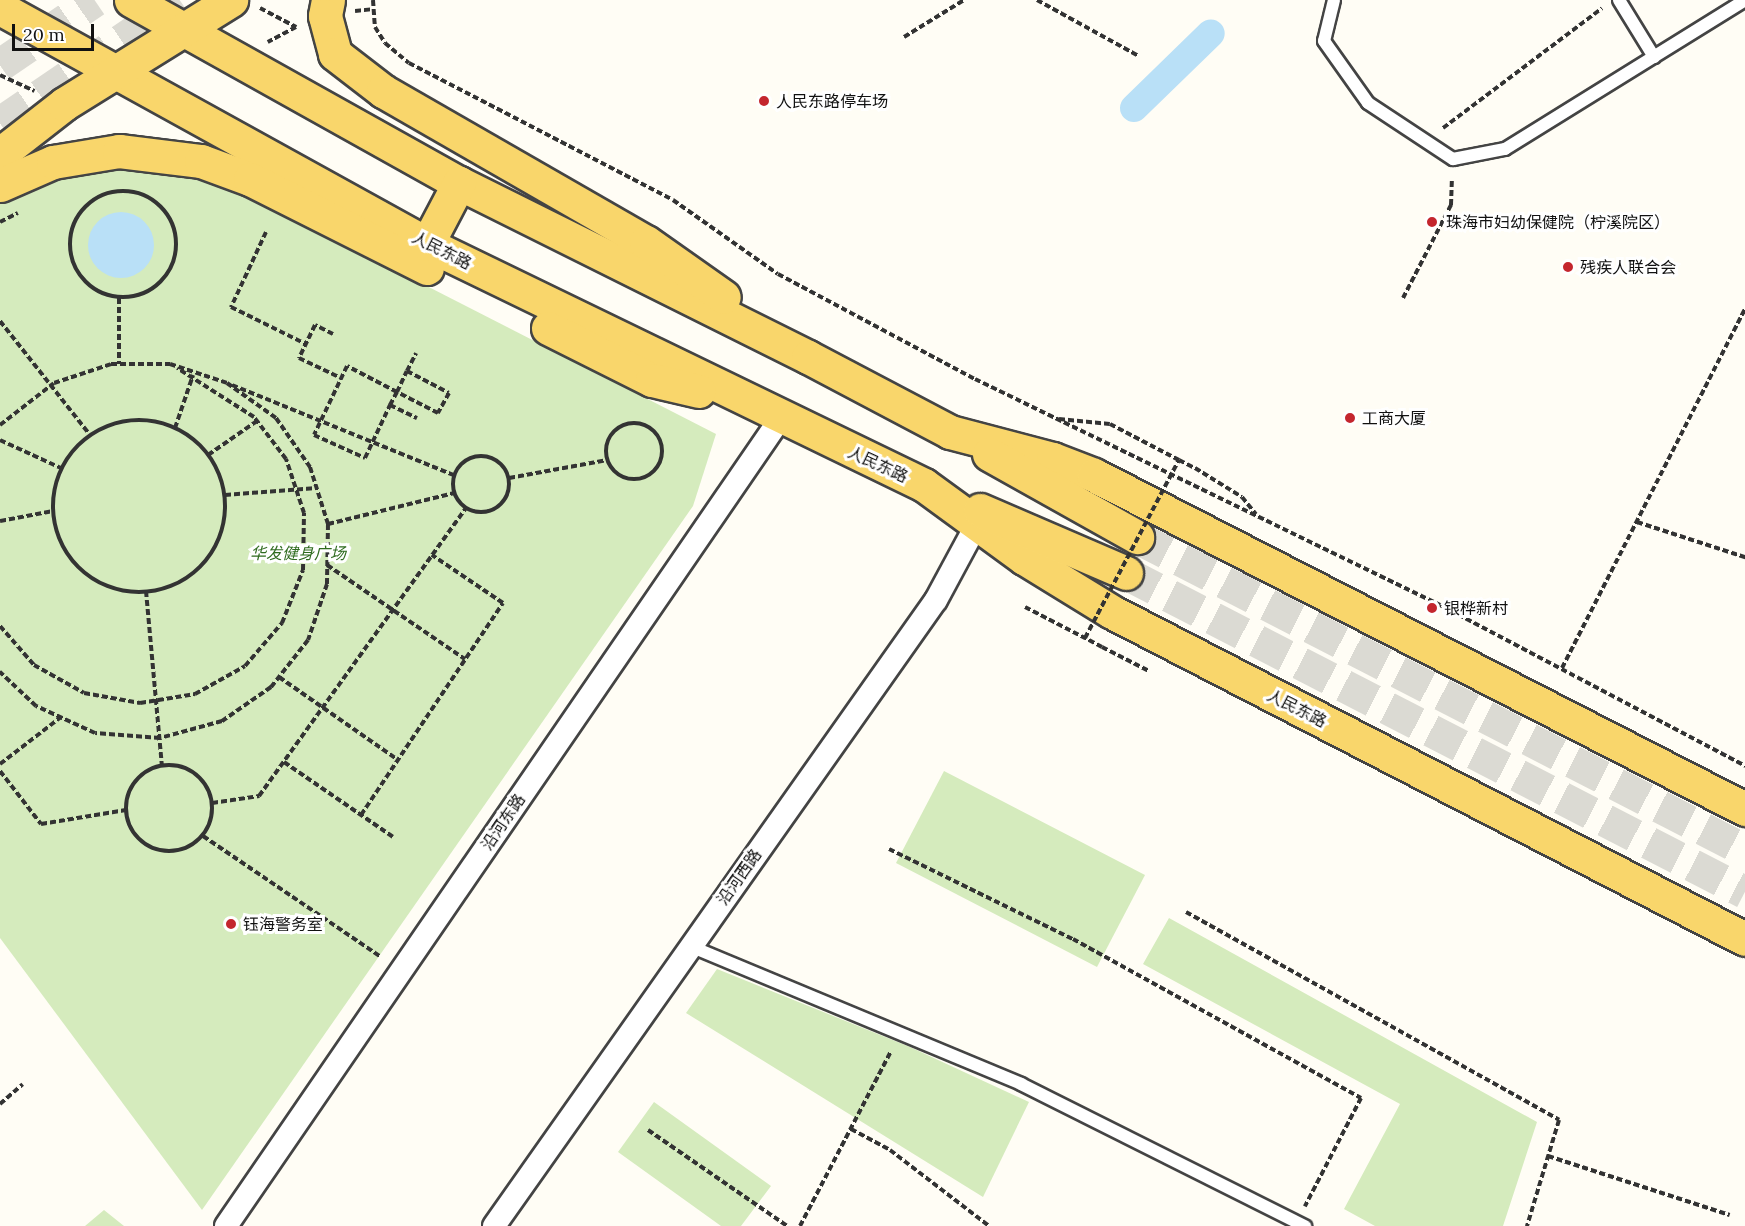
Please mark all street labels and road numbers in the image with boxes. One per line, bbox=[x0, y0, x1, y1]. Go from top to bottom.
street label: 人民东路 bbox=[409, 227, 475, 273]
street label: 人民东路 bbox=[845, 442, 911, 486]
street label: 人民东路 bbox=[1264, 685, 1330, 731]
street label: 沿河东路 bbox=[477, 790, 529, 854]
street label: 沿河西路 bbox=[713, 845, 765, 909]

